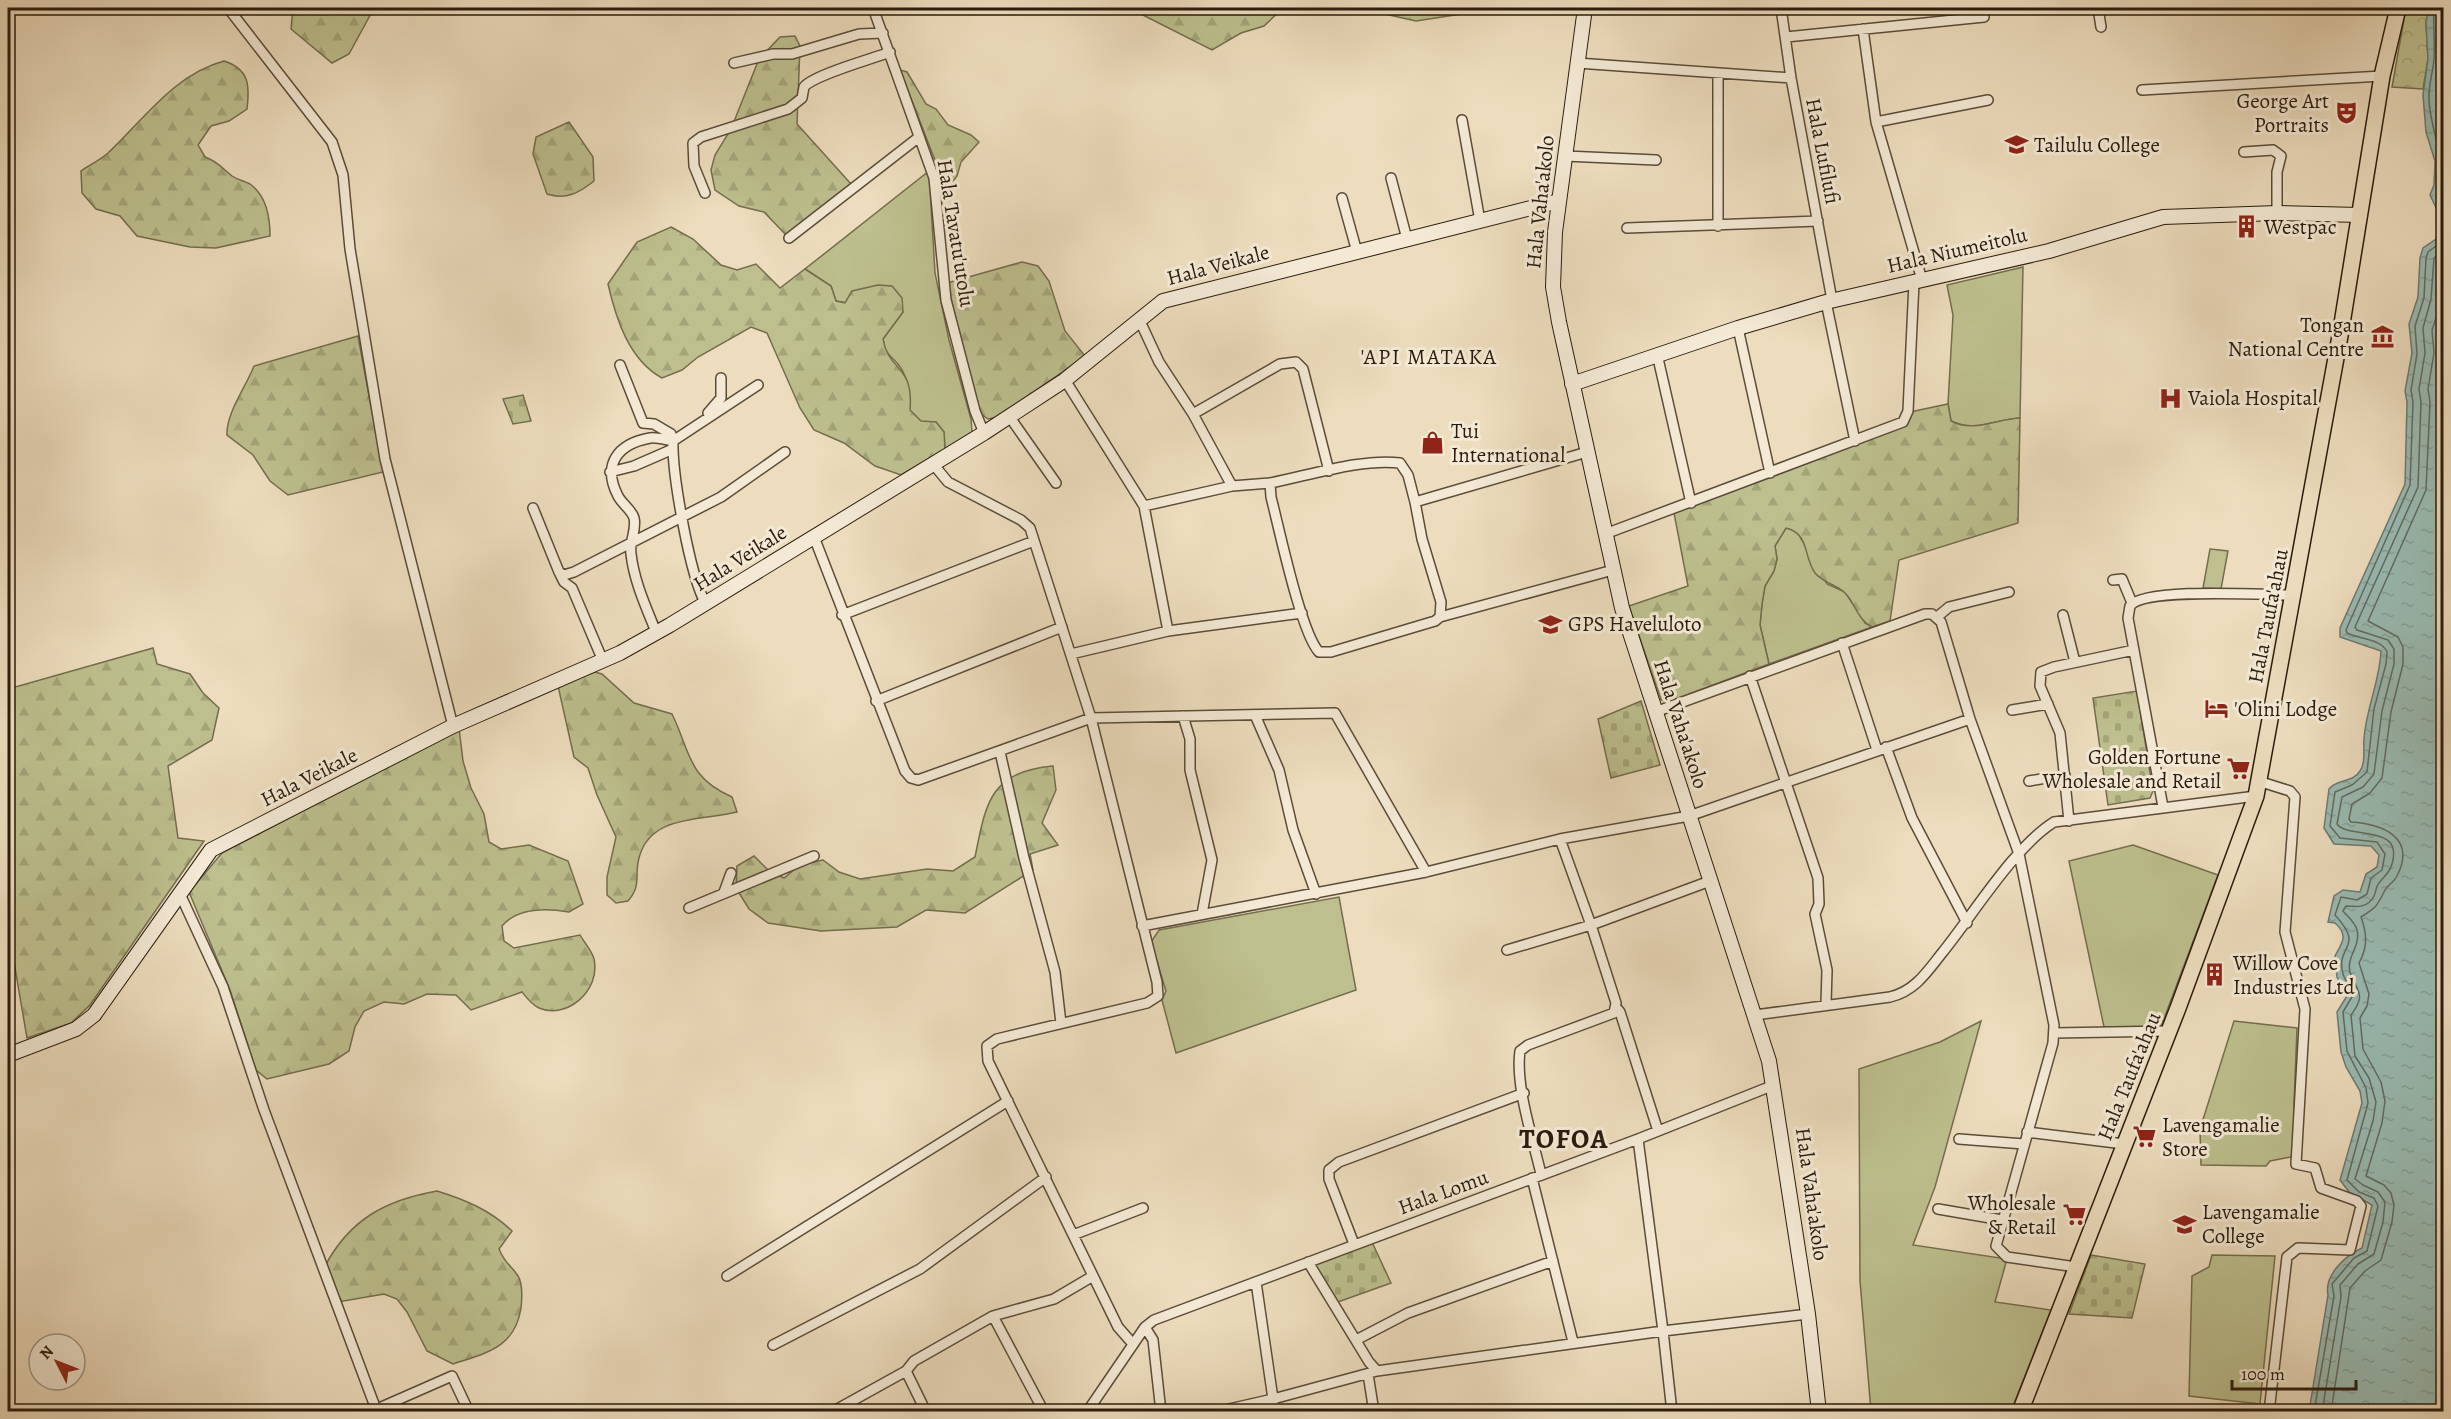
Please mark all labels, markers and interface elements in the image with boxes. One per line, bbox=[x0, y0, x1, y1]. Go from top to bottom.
place label: George Art Portraits bbox=[2237, 87, 2329, 139]
street label: Hala Lufilufi bbox=[1799, 96, 1847, 206]
theatre icon: George Art Portraits bbox=[2334, 100, 2360, 126]
place label: Tailulu College bbox=[2034, 131, 2160, 159]
school or university icon: Tailulu College bbox=[2003, 132, 2029, 158]
street label: Hala Vaha'akolo bbox=[1519, 134, 1561, 270]
street label: Hala Tavatu'utolu bbox=[931, 157, 982, 309]
place label: Westpac bbox=[2263, 213, 2337, 241]
building icon: Westpac bbox=[2233, 214, 2259, 240]
street label: Hala Niumeitolu bbox=[1884, 220, 2030, 280]
street label: Hala Veikale bbox=[1164, 238, 1272, 292]
place label: Tongan National Centre bbox=[2228, 311, 2364, 363]
museum icon: Tongan National Centre bbox=[2369, 324, 2395, 350]
district label: 'API MATAKA bbox=[1361, 342, 1498, 372]
place label: Vaiola Hospital bbox=[2187, 384, 2318, 412]
hospital icon: Vaiola Hospital bbox=[2157, 385, 2183, 411]
place label: Tui International bbox=[1451, 417, 1565, 469]
shop icon: Tui International bbox=[1420, 430, 1446, 456]
street label: Hala Veikale bbox=[688, 518, 792, 598]
street label: Hala Taufa'ahau bbox=[2241, 546, 2295, 686]
place label: GPS Haveluloto bbox=[1568, 610, 1702, 638]
school or university icon: GPS Haveluloto bbox=[1537, 611, 1563, 637]
street label: Hala Vaha'akolo bbox=[1647, 656, 1715, 792]
place label: 'Olini Lodge bbox=[2234, 695, 2337, 723]
hotel icon: 'Olini Lodge bbox=[2203, 696, 2229, 722]
street label: Hala Veikale bbox=[256, 741, 362, 813]
place label: Golden Fortune Wholesale and Retail bbox=[2041, 743, 2221, 795]
supermarket icon: Golden Fortune Wholesale and Retail bbox=[2226, 756, 2252, 782]
place label: Willow Cove Industries Ltd bbox=[2232, 949, 2355, 1001]
building icon: Willow Cove Industries Ltd bbox=[2202, 962, 2228, 988]
street label: Hala Taufa'ahau bbox=[2090, 1007, 2168, 1145]
place label: Lavengamalie Store bbox=[2162, 1111, 2280, 1163]
district label: TOFOA bbox=[1519, 1121, 1609, 1157]
supermarket icon: Lavengamalie Store bbox=[2131, 1124, 2157, 1150]
street label: Hala Vaha'akolo bbox=[1789, 1126, 1835, 1262]
street label: Hala Lomu bbox=[1394, 1163, 1493, 1221]
place label: Wholesale & Retail bbox=[1967, 1189, 2056, 1241]
place label: Lavengamalie College bbox=[2202, 1198, 2320, 1250]
supermarket icon: Wholesale & Retail bbox=[2061, 1202, 2087, 1228]
school or university icon: Lavengamalie College bbox=[2171, 1211, 2197, 1237]
north arrow bbox=[27, 1332, 87, 1392]
text: N bbox=[35, 1341, 59, 1364]
scale bar bbox=[2232, 1353, 2356, 1391]
text: 100 m bbox=[2241, 1362, 2285, 1386]

